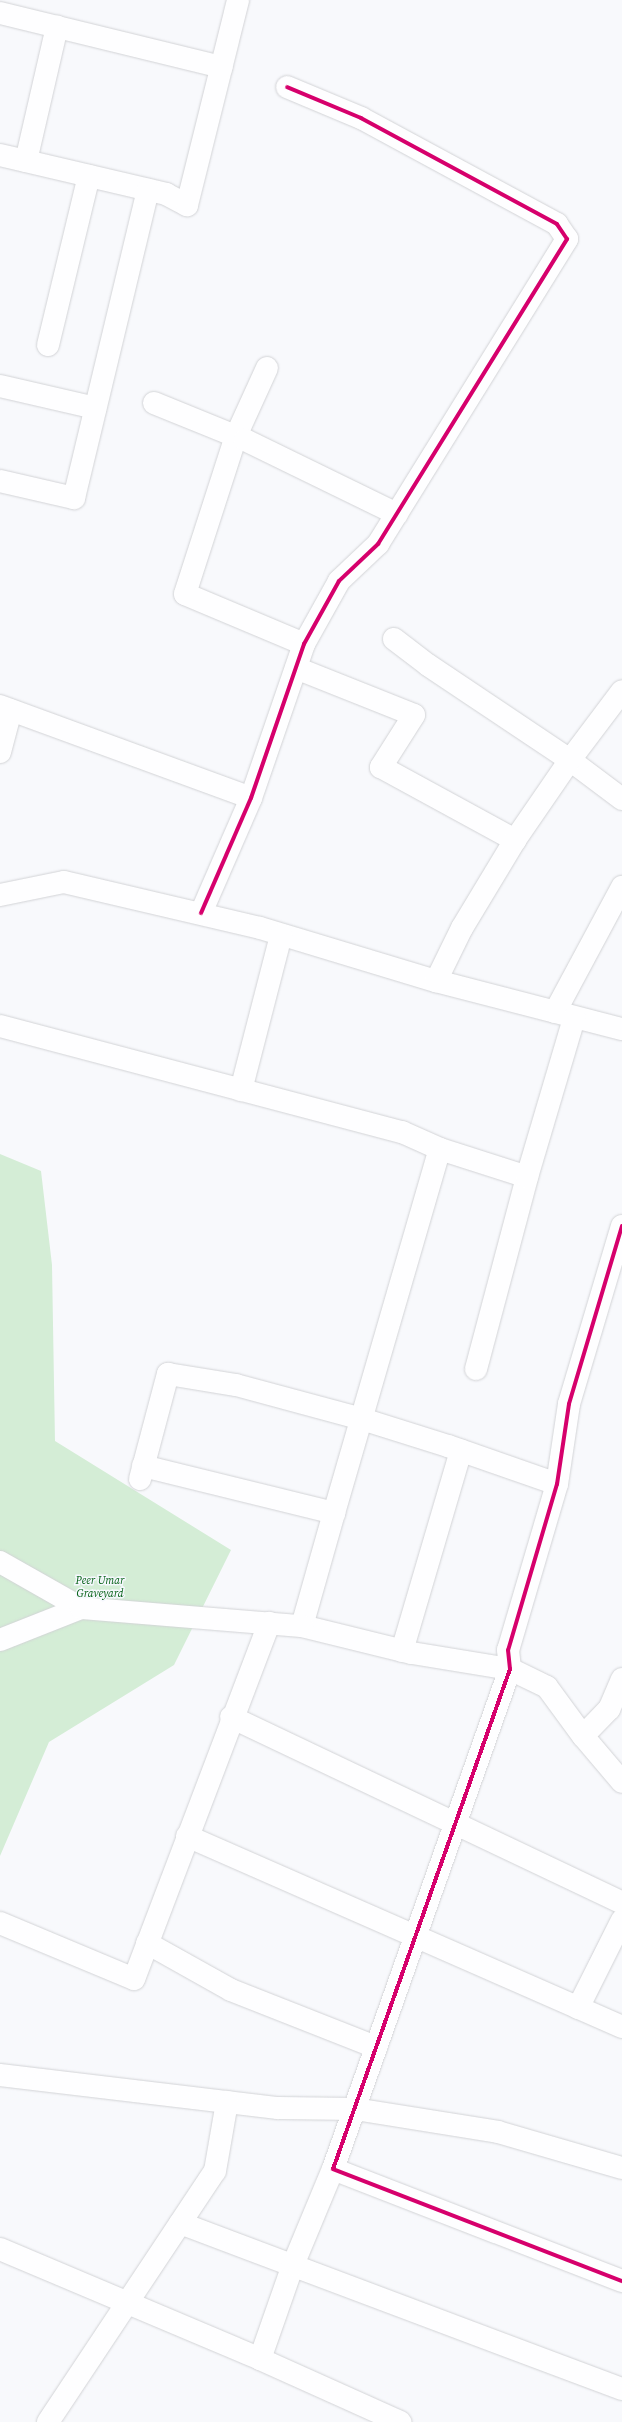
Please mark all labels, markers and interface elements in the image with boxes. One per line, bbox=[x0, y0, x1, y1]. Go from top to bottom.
park label: Peer Umar Graveyard bbox=[76, 1575, 124, 1601]

